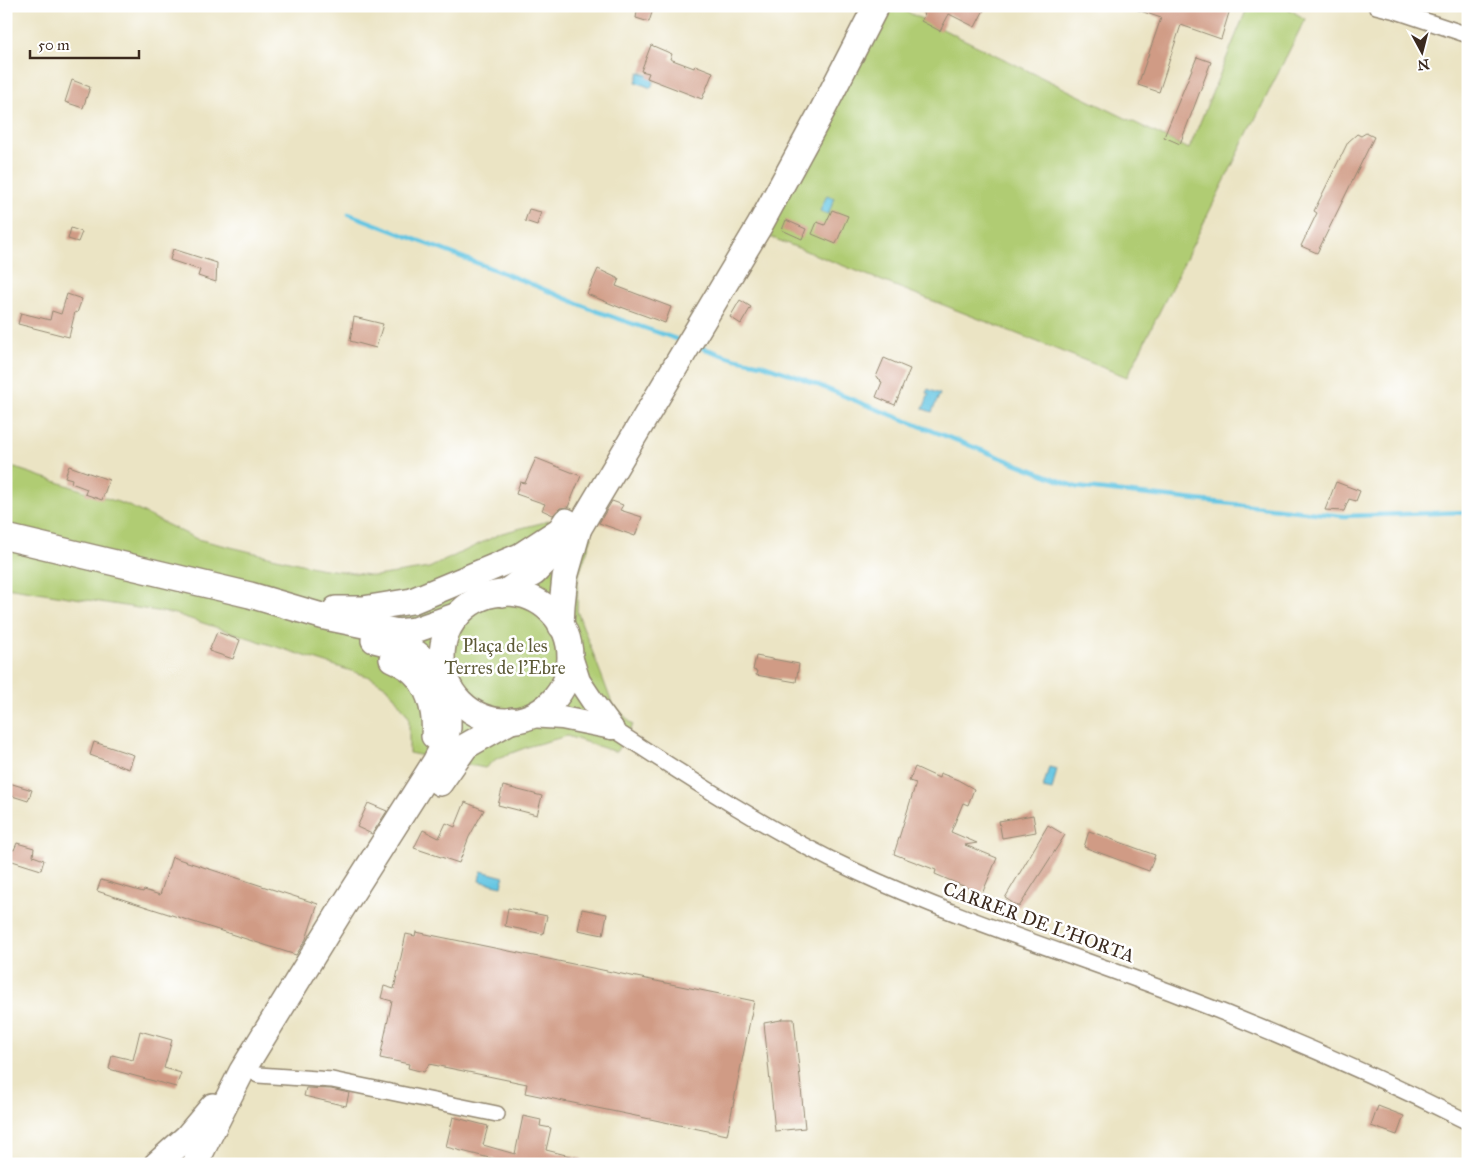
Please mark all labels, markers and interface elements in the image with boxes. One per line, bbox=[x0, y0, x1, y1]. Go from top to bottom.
scale bar bbox=[30, 28, 139, 60]
north arrow bbox=[1396, 28, 1446, 78]
text: 50 m bbox=[38, 36, 70, 54]
text: N bbox=[1416, 55, 1430, 74]
park label: Plaça de les Terres de l'Ebre bbox=[444, 634, 566, 679]
street label: CARRER DE L'HORTA bbox=[940, 877, 1138, 967]

